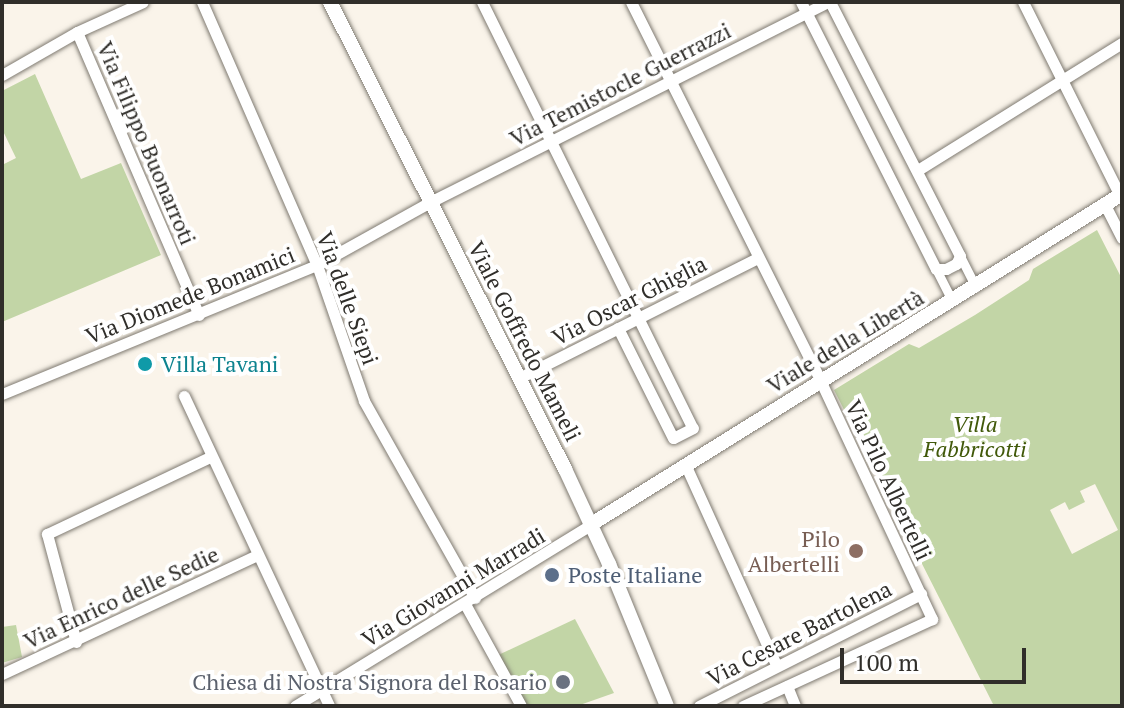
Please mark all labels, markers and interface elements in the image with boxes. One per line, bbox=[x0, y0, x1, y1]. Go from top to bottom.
street label: Via Temistocle Guerrazzi bbox=[505, 17, 735, 151]
street label: Via Filippo Buonarroti bbox=[92, 37, 202, 249]
street label: Via delle Siepi bbox=[312, 228, 384, 368]
street label: Viale Goffredo Mameli bbox=[463, 237, 587, 445]
street label: Via Diomede Bonamici bbox=[81, 241, 299, 349]
street label: Via Oscar Ghiglia bbox=[547, 250, 711, 350]
street label: Viale della Libertà bbox=[762, 284, 928, 398]
place label: Villa Tavani bbox=[161, 351, 278, 377]
marker: Villa Tavani bbox=[136, 355, 154, 373]
street label: Via Pilo Albertelli bbox=[840, 395, 938, 565]
park label: Villa Fabbricotti bbox=[924, 410, 1026, 462]
street label: Via Giovanni Marradi bbox=[357, 522, 549, 652]
place label: Pilo Albertelli bbox=[748, 525, 840, 576]
street label: Via Enrico delle Sedie bbox=[19, 540, 223, 654]
marker: Pilo Albertelli bbox=[847, 542, 865, 560]
place label: Poste Italiane bbox=[568, 562, 702, 588]
marker: Poste Italiane bbox=[543, 566, 561, 584]
street label: Via Cesare Bartolena bbox=[702, 575, 896, 691]
scale bar bbox=[844, 632, 1030, 682]
text: 100 m bbox=[854, 646, 919, 678]
place label: Chiesa di Nostra Signora del Rosario bbox=[192, 669, 547, 695]
marker: Chiesa di Nostra Signora del Rosario bbox=[554, 673, 572, 691]

